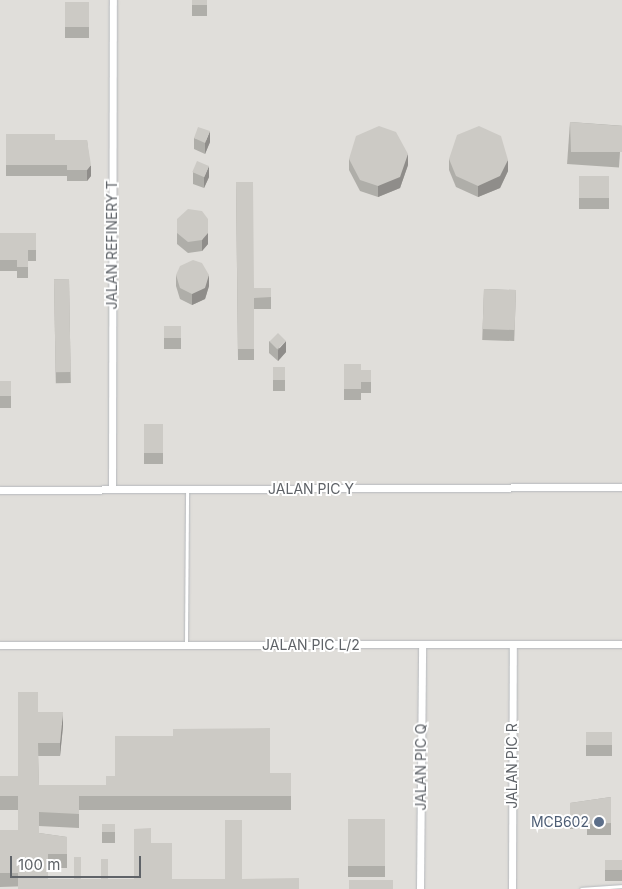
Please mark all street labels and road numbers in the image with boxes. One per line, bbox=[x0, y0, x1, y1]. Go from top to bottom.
street label: JALAN REFINERY T bbox=[104, 180, 120, 310]
street label: JALAN PIC Y bbox=[268, 481, 354, 497]
street label: JALAN PIC L/2 bbox=[262, 637, 360, 653]
street label: JALAN PIC Q bbox=[413, 723, 429, 811]
street label: JALAN PIC R bbox=[504, 723, 520, 809]

